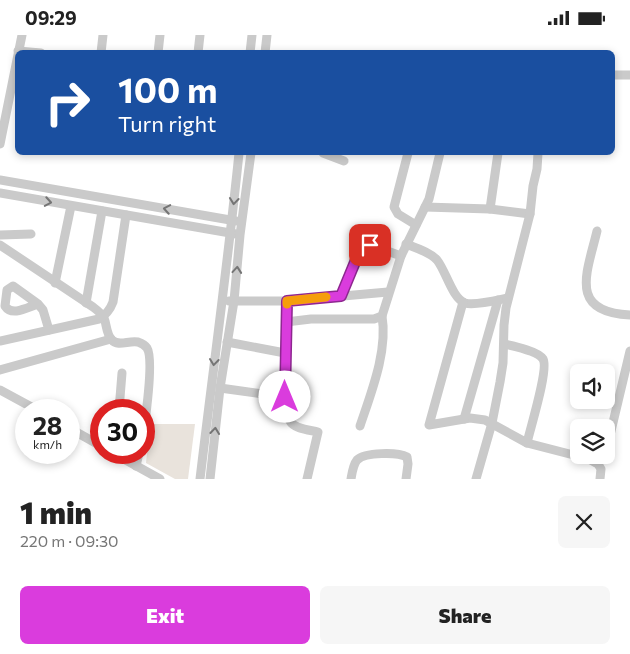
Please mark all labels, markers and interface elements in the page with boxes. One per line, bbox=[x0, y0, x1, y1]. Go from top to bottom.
text: 09:29 bbox=[25, 6, 77, 29]
text: 100 m bbox=[118, 67, 218, 110]
icon: right bbox=[35, 70, 100, 135]
text: Turn right bbox=[118, 110, 216, 137]
one-way arrow bbox=[44, 196, 52, 206]
one-way arrow bbox=[229, 197, 240, 205]
one-way arrow bbox=[162, 204, 171, 214]
pin bbox=[349, 224, 391, 266]
icon: arrive bbox=[356, 231, 384, 259]
one-way arrow bbox=[231, 265, 242, 273]
one-way arrow bbox=[209, 358, 220, 366]
map controls bbox=[570, 364, 615, 464]
button: sound bbox=[570, 364, 615, 409]
position arrow bbox=[258, 370, 310, 422]
speed limit sign: 30 bbox=[90, 399, 155, 464]
text: 28 bbox=[33, 410, 62, 440]
button: layers bbox=[570, 419, 615, 464]
one-way arrow bbox=[209, 426, 220, 434]
text: km/h bbox=[33, 437, 62, 451]
text: 1 min bbox=[20, 493, 92, 530]
button: close bbox=[558, 496, 610, 548]
text: 220 m · 09:30 bbox=[20, 531, 119, 550]
button: Exit bbox=[20, 586, 310, 644]
button: Share bbox=[320, 586, 610, 644]

